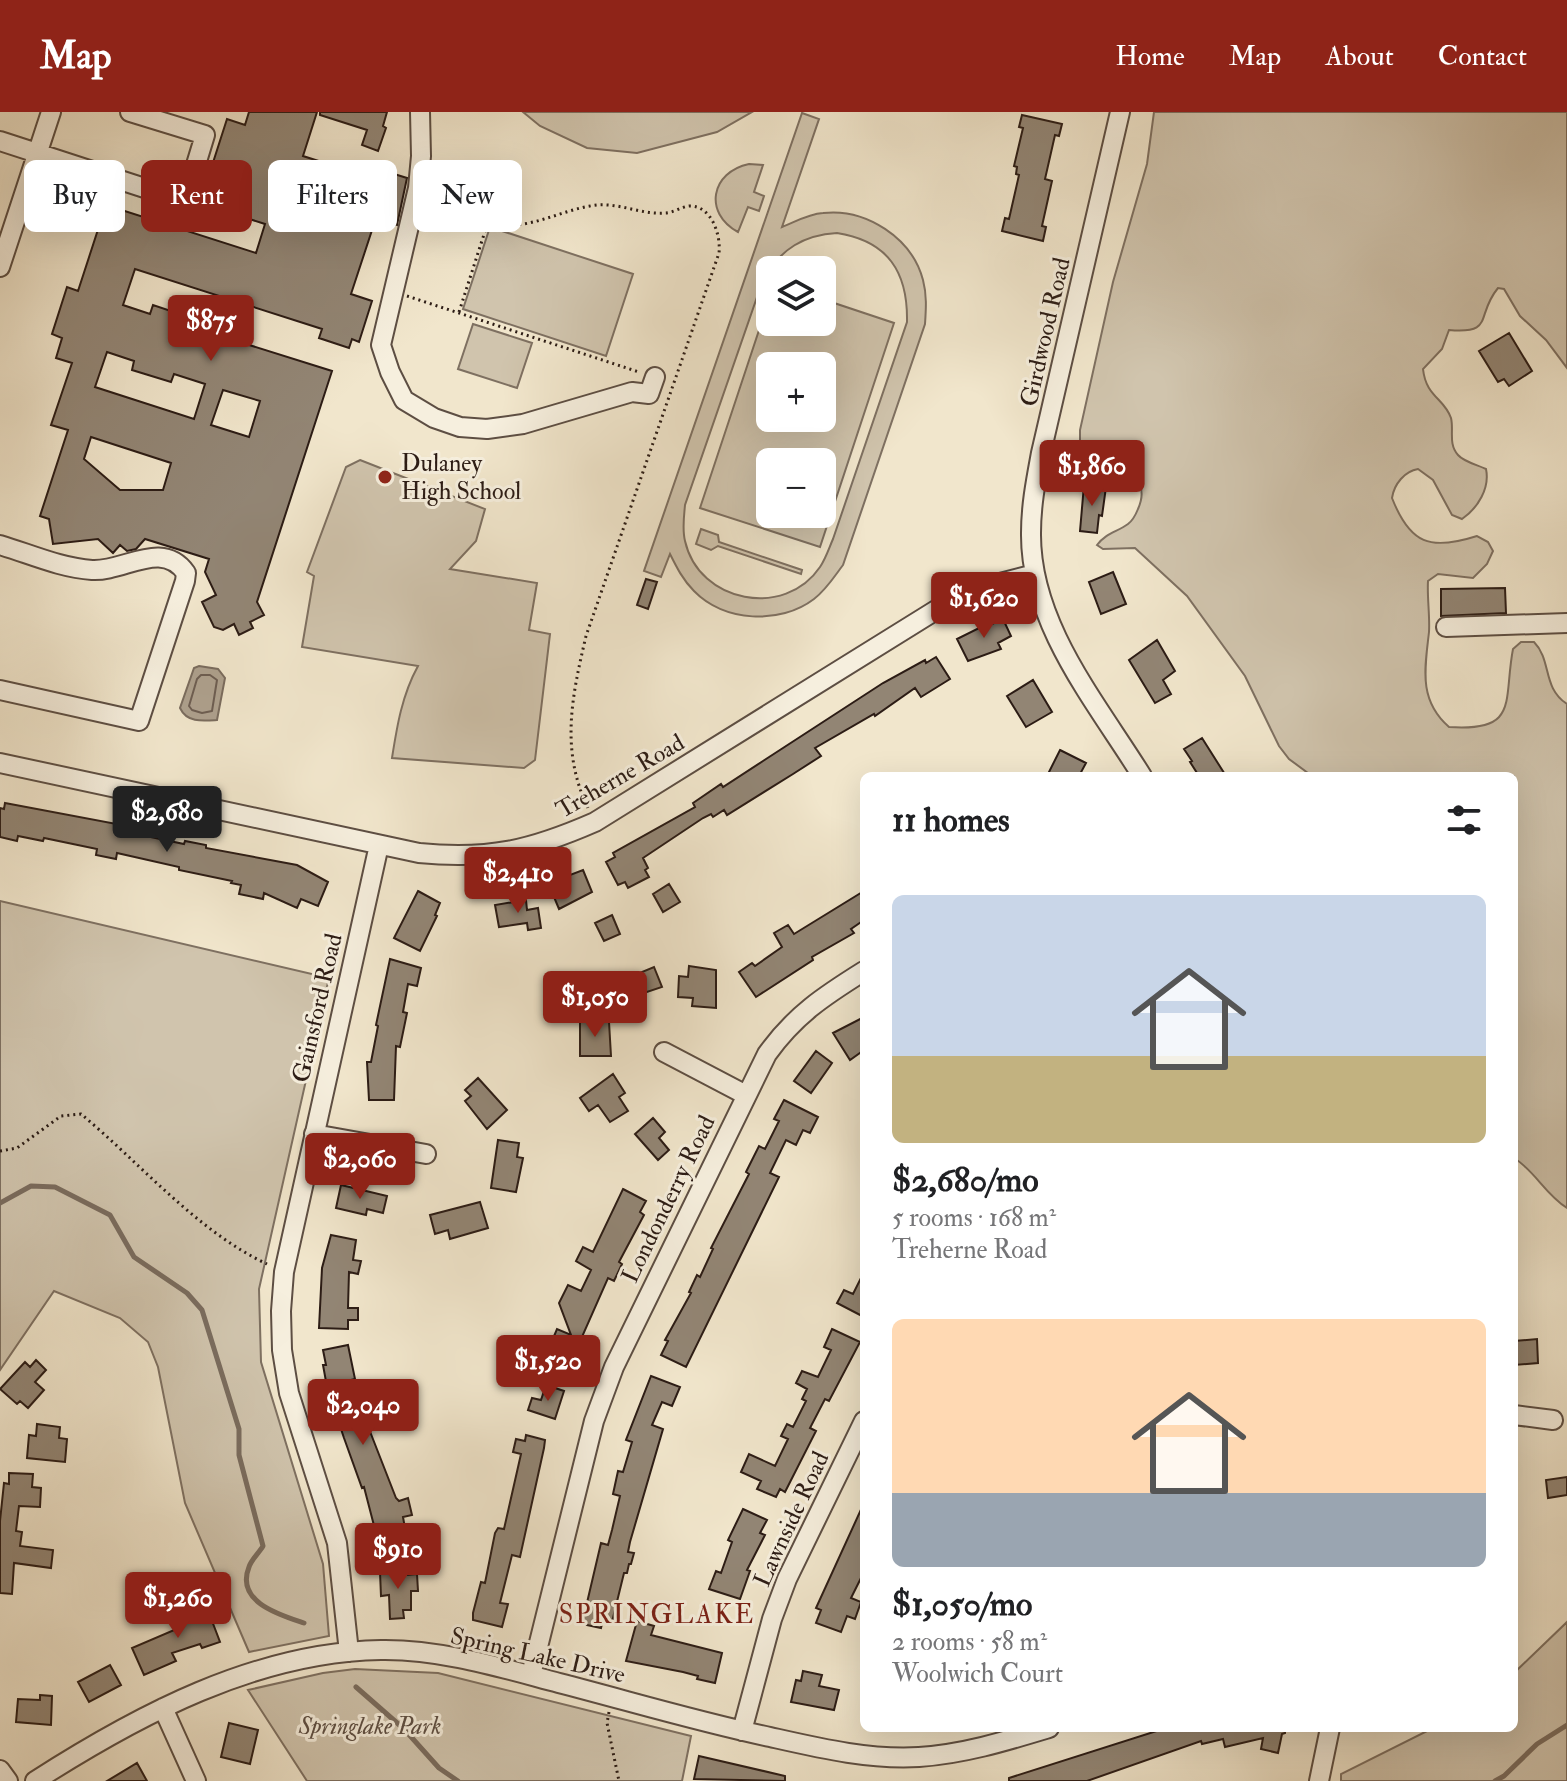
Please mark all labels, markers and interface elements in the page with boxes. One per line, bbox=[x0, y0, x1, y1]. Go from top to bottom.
text: Map bbox=[40, 32, 111, 80]
text: Home bbox=[1115, 39, 1185, 74]
text: Map bbox=[1229, 39, 1281, 74]
text: About bbox=[1325, 39, 1394, 74]
text: Contact bbox=[1438, 39, 1527, 74]
chip: Buy bbox=[24, 160, 125, 232]
chip: Rent bbox=[141, 160, 252, 232]
chip: Filters bbox=[268, 160, 397, 232]
chip: New bbox=[413, 160, 522, 232]
street label: Girdwood Road bbox=[1013, 254, 1078, 410]
map controls bbox=[756, 256, 836, 528]
button: layers bbox=[756, 256, 836, 336]
pin: $875 bbox=[164, 295, 258, 363]
text: $875 bbox=[186, 305, 236, 337]
button: + bbox=[756, 352, 836, 432]
pin: $1,860 bbox=[1027, 440, 1157, 508]
place label: Dulaney High School bbox=[401, 448, 521, 507]
button: − bbox=[756, 448, 836, 528]
text: $1,860 bbox=[1058, 450, 1126, 482]
marker: Dulaney High School bbox=[376, 468, 394, 486]
pin: $1,620 bbox=[919, 572, 1049, 640]
text: $1,620 bbox=[949, 582, 1019, 614]
street label: Treherne Road bbox=[550, 727, 690, 826]
pin: $2,680 bbox=[102, 786, 232, 854]
text: $2,680 bbox=[131, 796, 203, 828]
icon: filters bbox=[1442, 798, 1486, 842]
text: 11 homes bbox=[892, 799, 1010, 842]
pin: $2,410 bbox=[453, 847, 583, 915]
text: $2,410 bbox=[482, 857, 554, 889]
street label: Gainsford Road bbox=[285, 930, 350, 1086]
icon: home bbox=[1117, 947, 1261, 1091]
pin: $1,050 bbox=[530, 971, 660, 1039]
text: $1,050 bbox=[561, 981, 629, 1013]
street label: Londonderry Road bbox=[615, 1110, 722, 1288]
pin: $2,060 bbox=[295, 1133, 425, 1201]
text: $2,060 bbox=[323, 1143, 397, 1175]
text: $2,680/mo bbox=[892, 1159, 1039, 1202]
text: 5 rooms · 168 m² bbox=[892, 1202, 1056, 1234]
text: Treherne Road bbox=[892, 1234, 1047, 1266]
pin: $1,520 bbox=[483, 1335, 613, 1403]
text: $1,520 bbox=[514, 1345, 582, 1377]
icon: home bbox=[1117, 1371, 1261, 1515]
pin: $2,040 bbox=[298, 1379, 428, 1447]
text: $2,040 bbox=[326, 1389, 400, 1421]
street label: Lawnside Road bbox=[747, 1446, 836, 1592]
pin: $910 bbox=[351, 1523, 445, 1591]
text: $910 bbox=[373, 1533, 423, 1565]
pin: $1,260 bbox=[113, 1572, 243, 1640]
text: $1,260 bbox=[143, 1582, 213, 1614]
text: $1,050/mo bbox=[892, 1583, 1032, 1626]
district label: SPRINGLAKE bbox=[559, 1599, 755, 1631]
street label: Spring Lake Drive bbox=[447, 1620, 628, 1691]
text: 2 rooms · 58 m² bbox=[892, 1626, 1047, 1658]
text: Woolwich Court bbox=[892, 1658, 1063, 1690]
park label: Springlake Park bbox=[298, 1711, 441, 1742]

